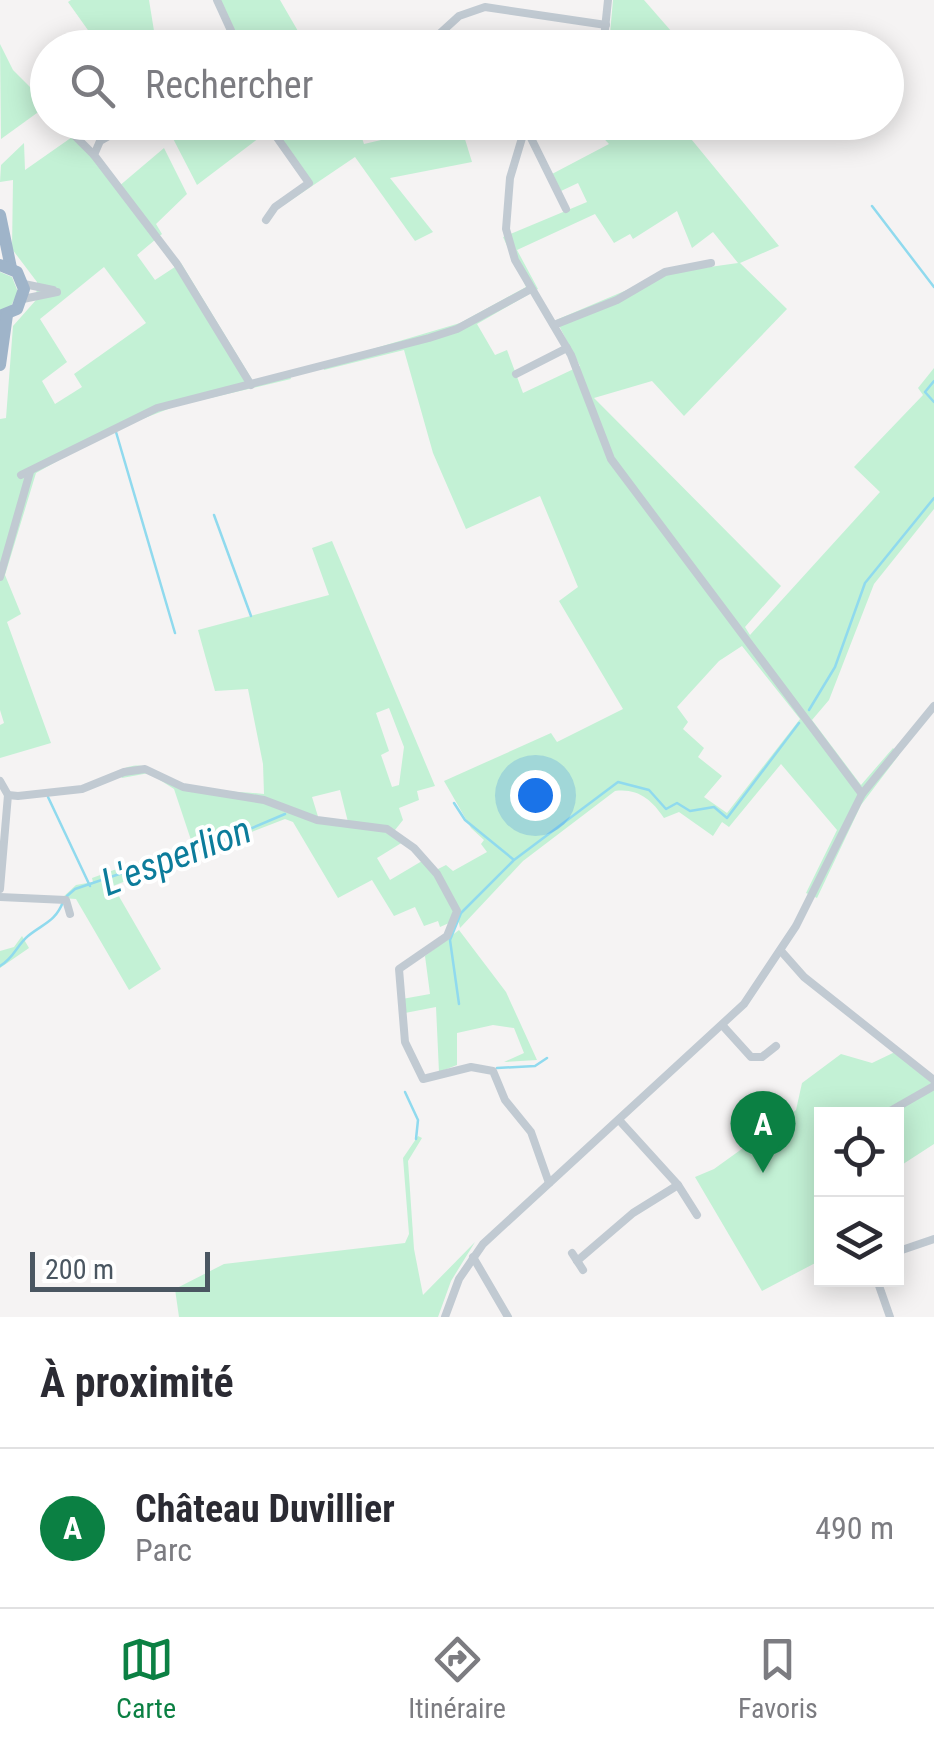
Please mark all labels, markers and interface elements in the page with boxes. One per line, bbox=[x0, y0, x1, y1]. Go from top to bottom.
search box bbox=[30, 30, 904, 140]
icon: search bbox=[65, 58, 120, 113]
text: Rechercher bbox=[145, 63, 313, 107]
your location bbox=[510, 770, 561, 821]
water label: L'esperlion bbox=[95, 807, 257, 905]
pin: A bbox=[730, 1090, 796, 1173]
map controls bbox=[814, 1107, 904, 1287]
button: locate bbox=[814, 1107, 904, 1197]
button: layers bbox=[814, 1197, 904, 1287]
scale bar bbox=[30, 1247, 210, 1292]
text: 200 m bbox=[45, 1253, 114, 1286]
text: À proximité bbox=[40, 1358, 233, 1407]
text: Château Duvillier bbox=[135, 1487, 395, 1531]
text: A bbox=[63, 1509, 82, 1547]
text: 490 m bbox=[815, 1509, 894, 1547]
text: Parc bbox=[135, 1531, 192, 1569]
tab: Carte bbox=[116, 1632, 176, 1725]
tab: Itinéraire bbox=[408, 1632, 506, 1725]
tab: Favoris bbox=[738, 1632, 818, 1725]

